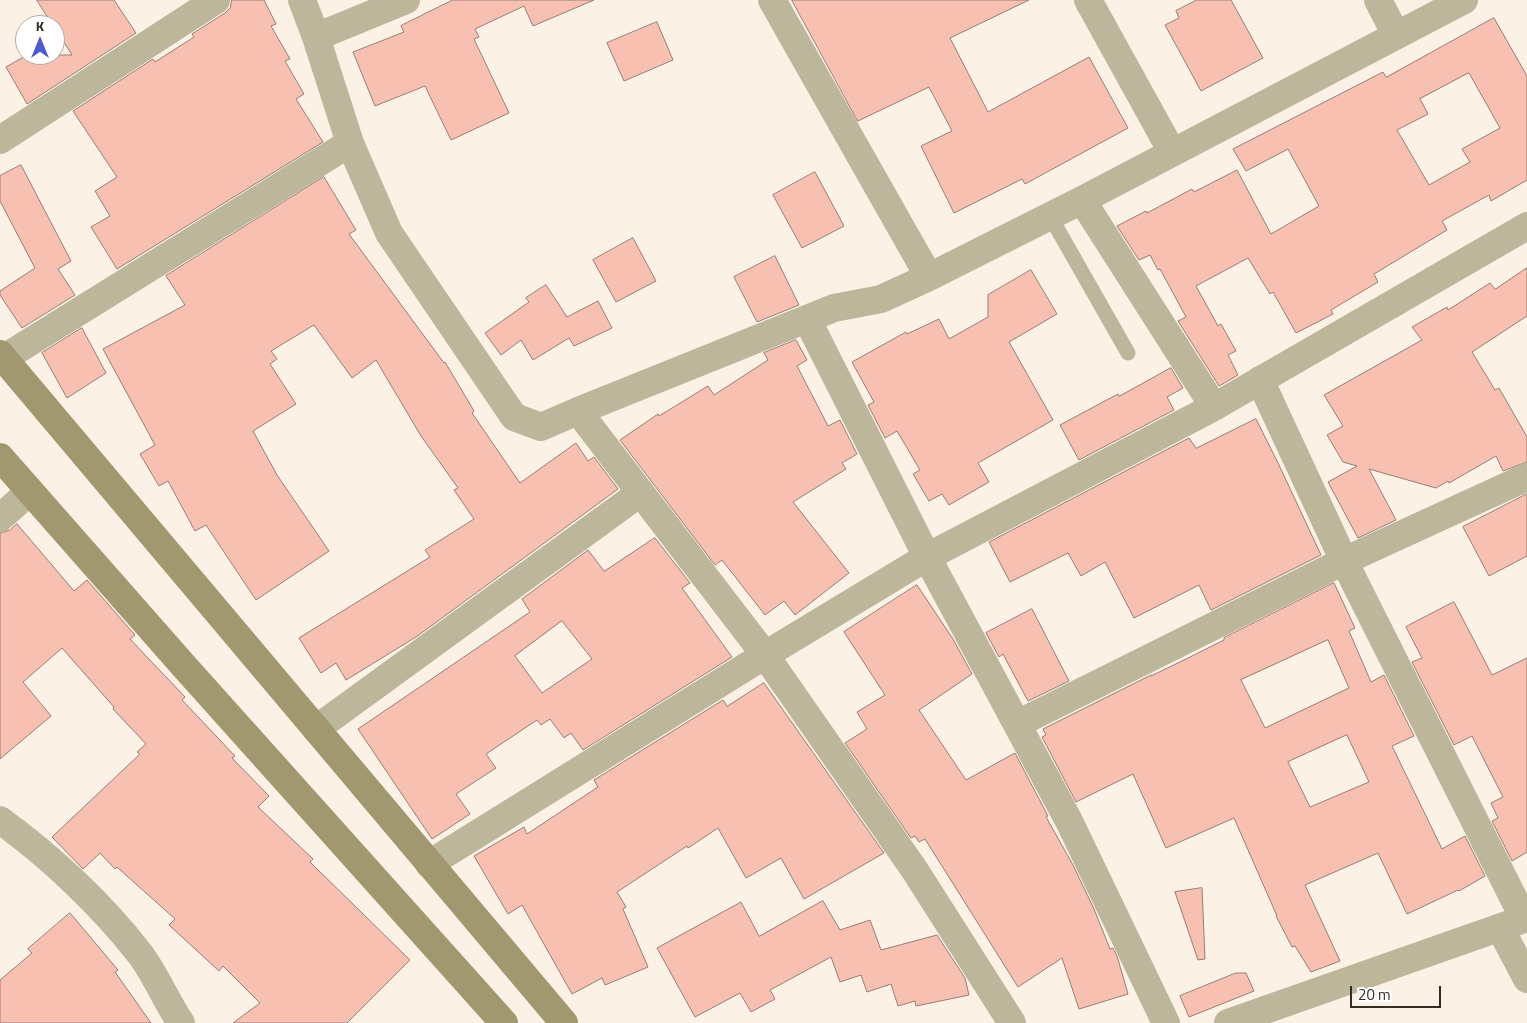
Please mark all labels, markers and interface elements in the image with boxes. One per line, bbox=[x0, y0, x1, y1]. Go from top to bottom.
north arrow bbox=[15, 15, 65, 65]
text: K bbox=[36, 15, 44, 36]
scale bar bbox=[1352, 976, 1443, 1008]
text: 20 m bbox=[1358, 983, 1391, 1006]

